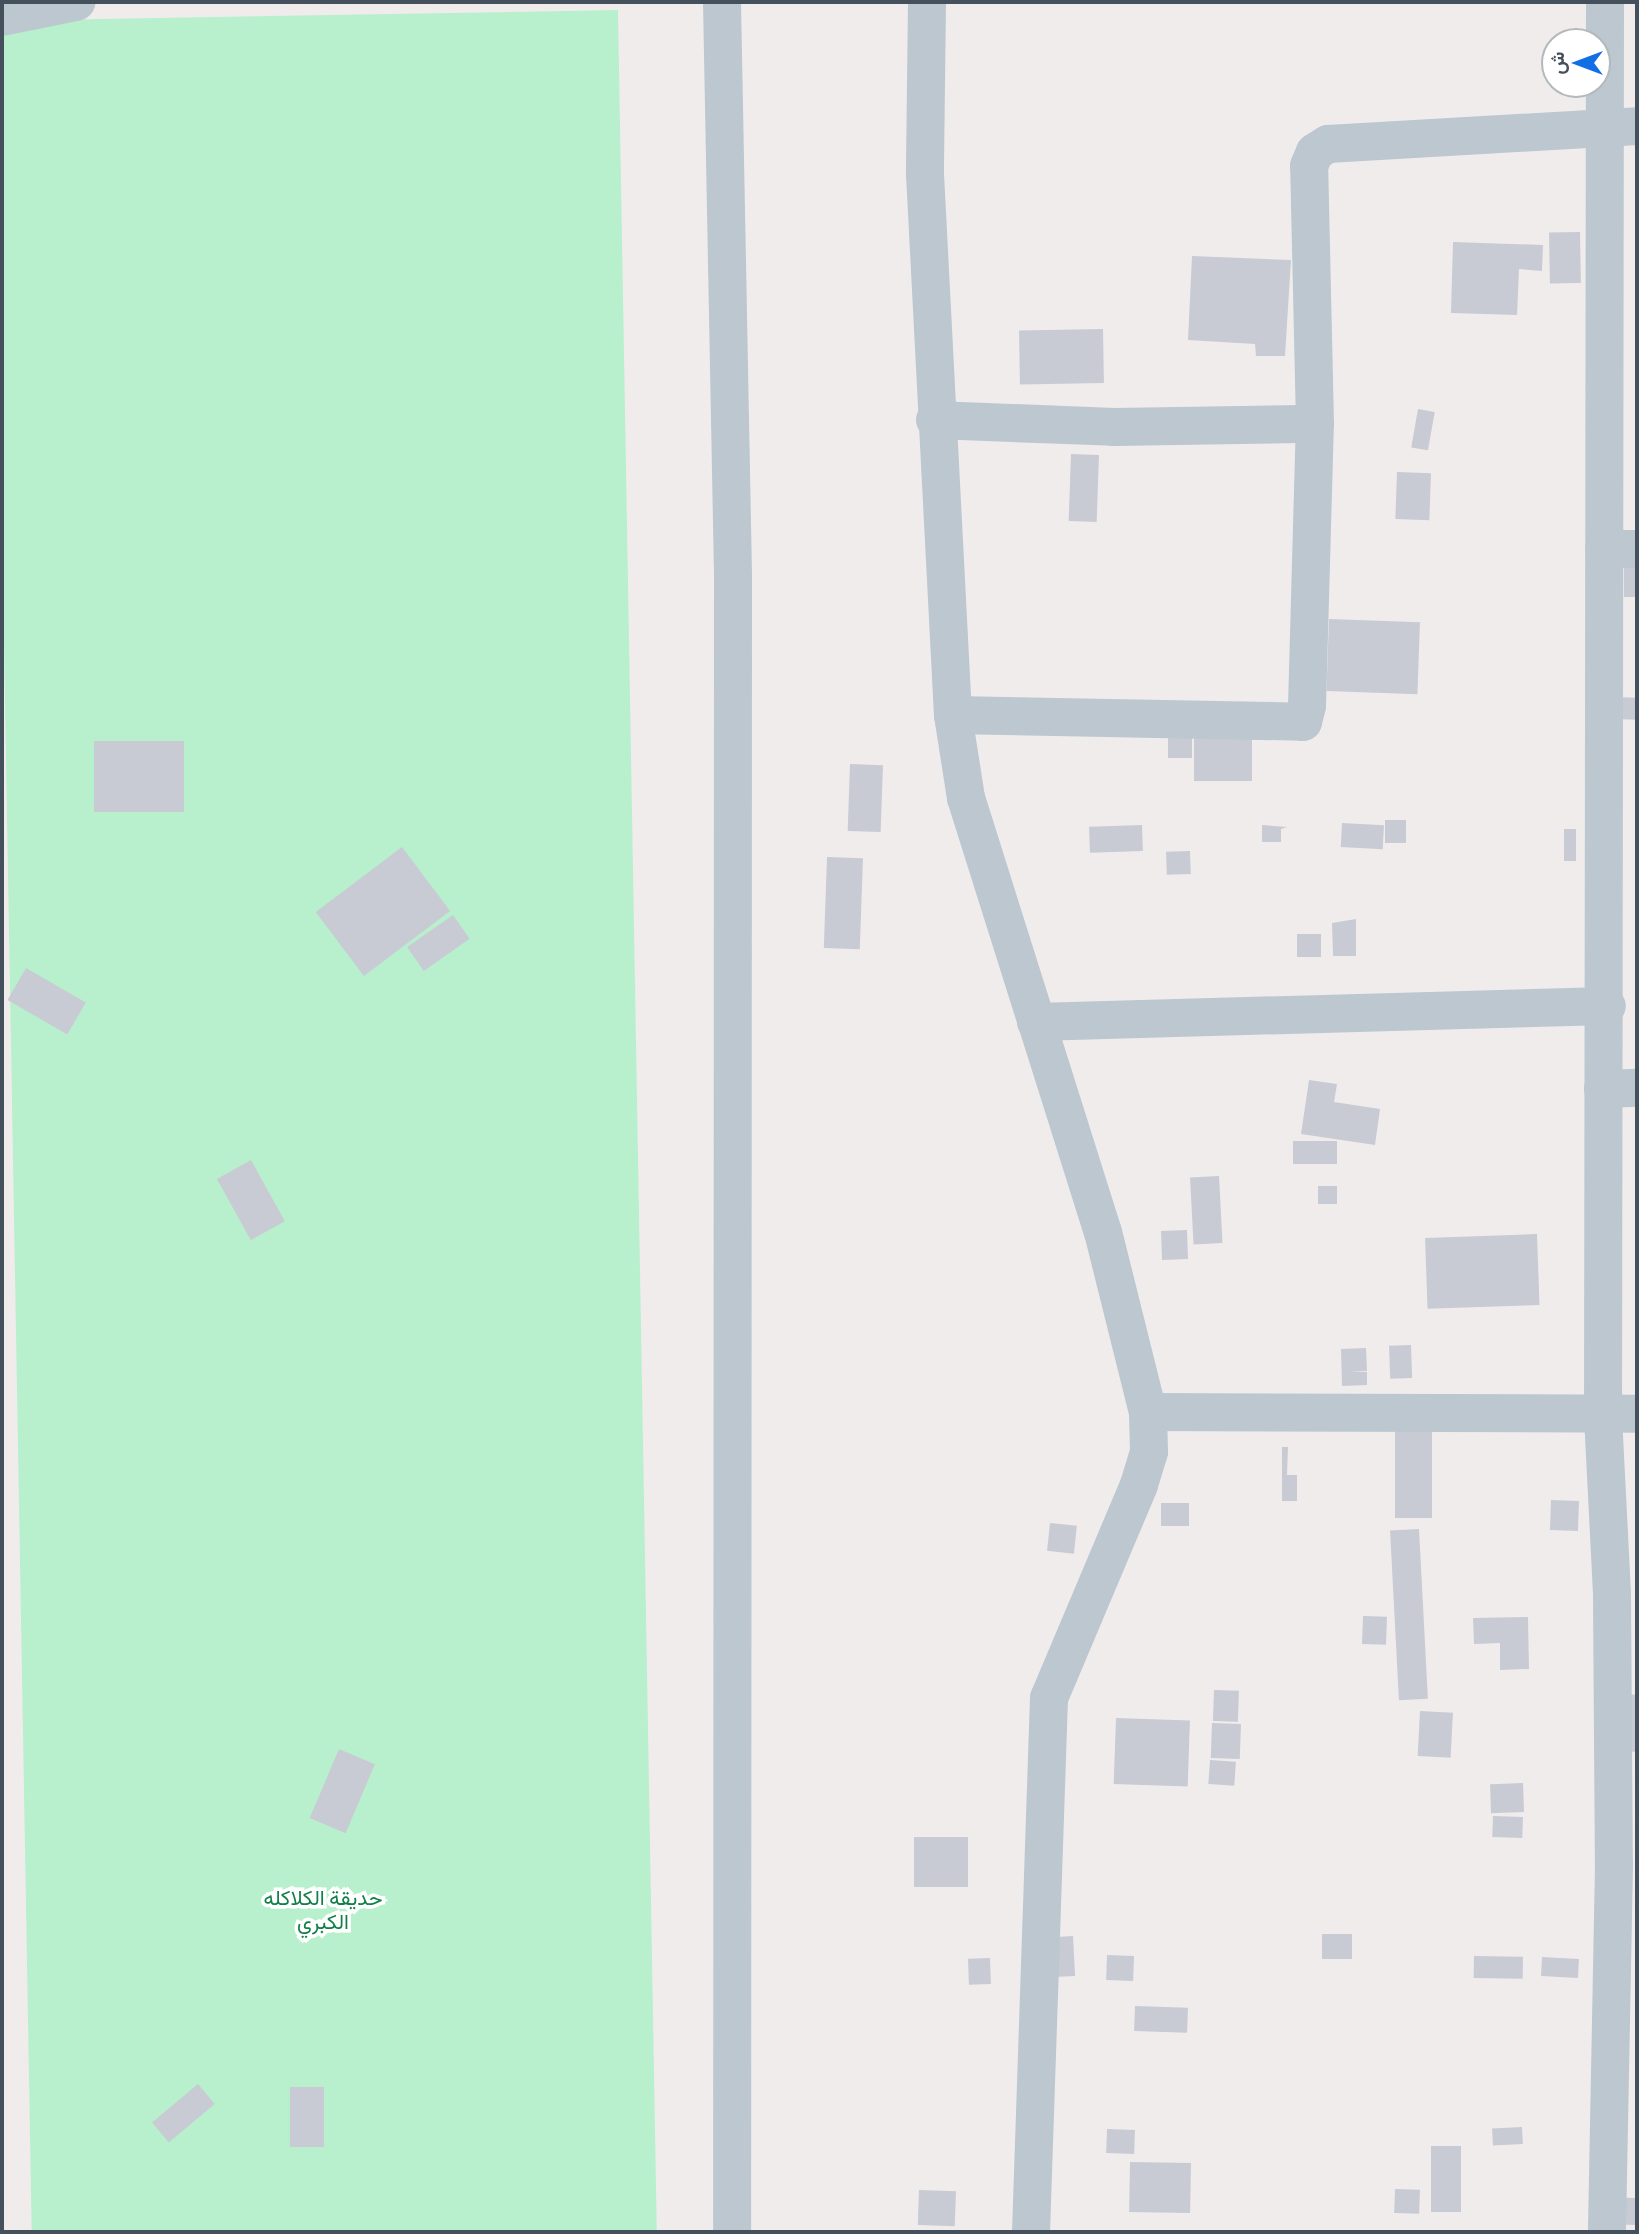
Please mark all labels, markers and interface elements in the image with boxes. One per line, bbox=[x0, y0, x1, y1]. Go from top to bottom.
north arrow bbox=[1541, 28, 1611, 98]
text: ش bbox=[1542, 52, 1571, 74]
park label: حديقة الكلاكله الكبري bbox=[264, 1884, 382, 1934]

